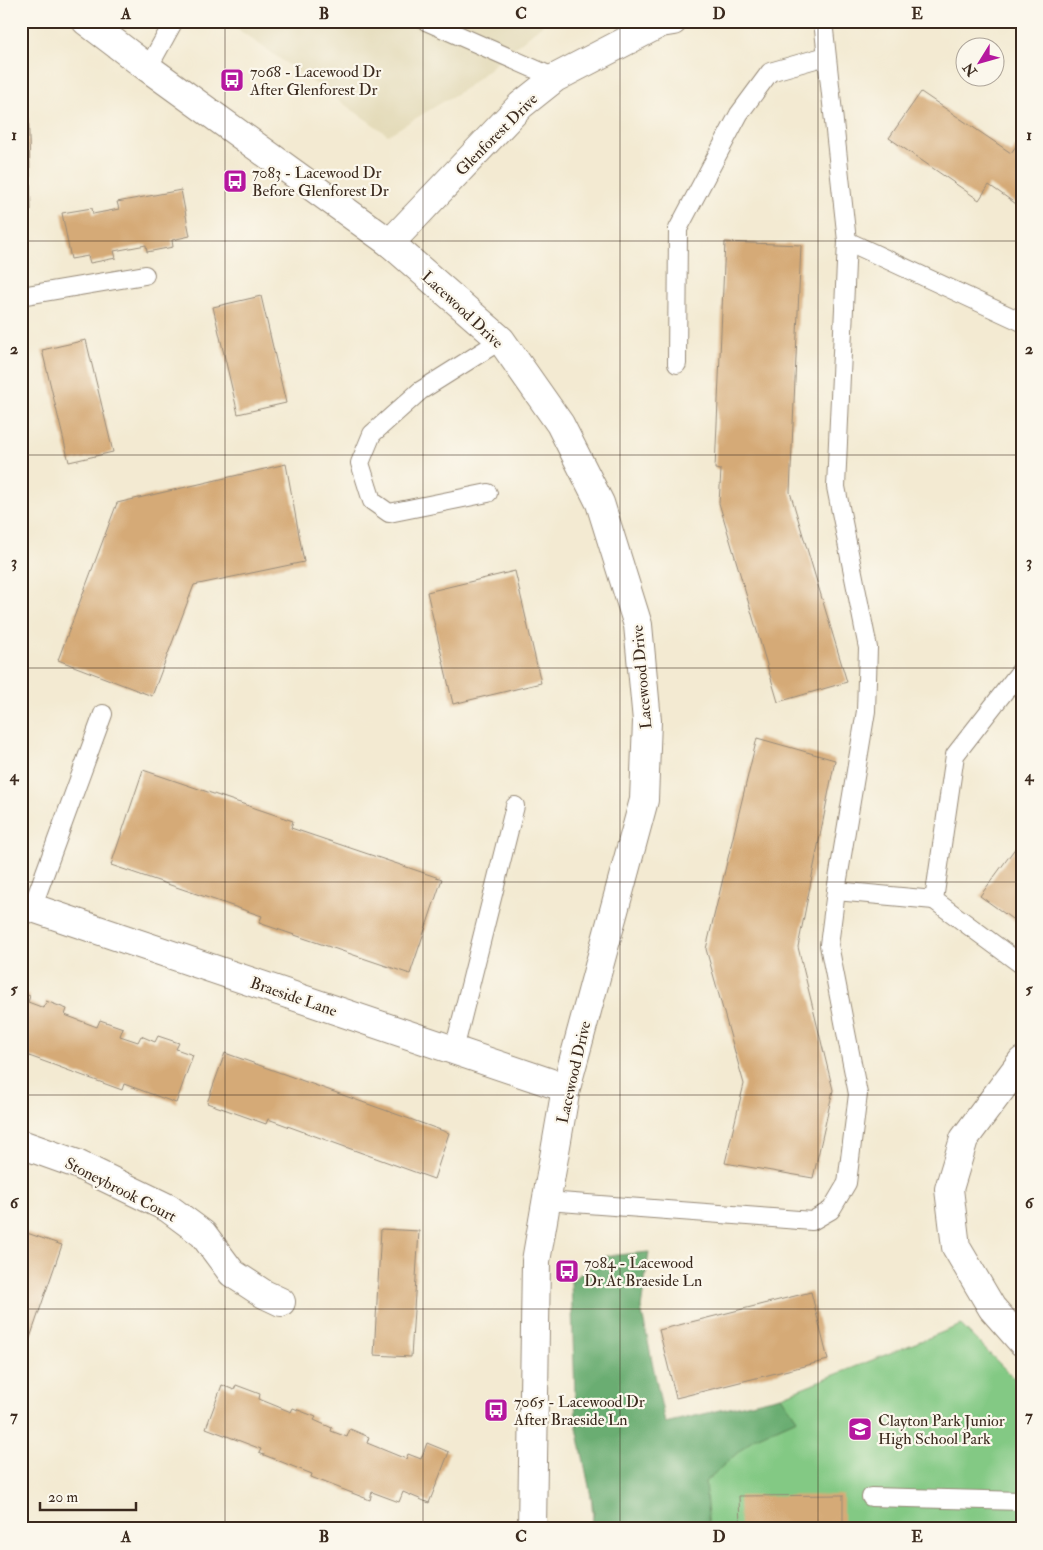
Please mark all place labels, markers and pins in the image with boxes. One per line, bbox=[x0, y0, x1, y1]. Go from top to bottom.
place label: 7068 - Lacewood Dr After Glenforest Dr bbox=[249, 62, 381, 100]
bus stop icon: 7068 - Lacewood Dr After Glenforest Dr bbox=[219, 67, 245, 93]
place label: 7083 - Lacewood Dr Before Glenforest Dr bbox=[252, 163, 389, 201]
bus stop icon: 7083 - Lacewood Dr Before Glenforest Dr bbox=[222, 168, 248, 194]
place label: 7084 - Lacewood Dr At Braeside Ln bbox=[584, 1253, 702, 1291]
bus stop icon: 7084 - Lacewood Dr At Braeside Ln bbox=[554, 1258, 580, 1284]
place label: 7065 - Lacewood Dr After Braeside Ln bbox=[513, 1392, 645, 1430]
bus stop icon: 7065 - Lacewood Dr After Braeside Ln bbox=[483, 1397, 509, 1423]
place label: Clayton Park Junior High School Park bbox=[878, 1411, 1005, 1449]
school or university icon: Clayton Park Junior High School Park bbox=[847, 1416, 873, 1442]

